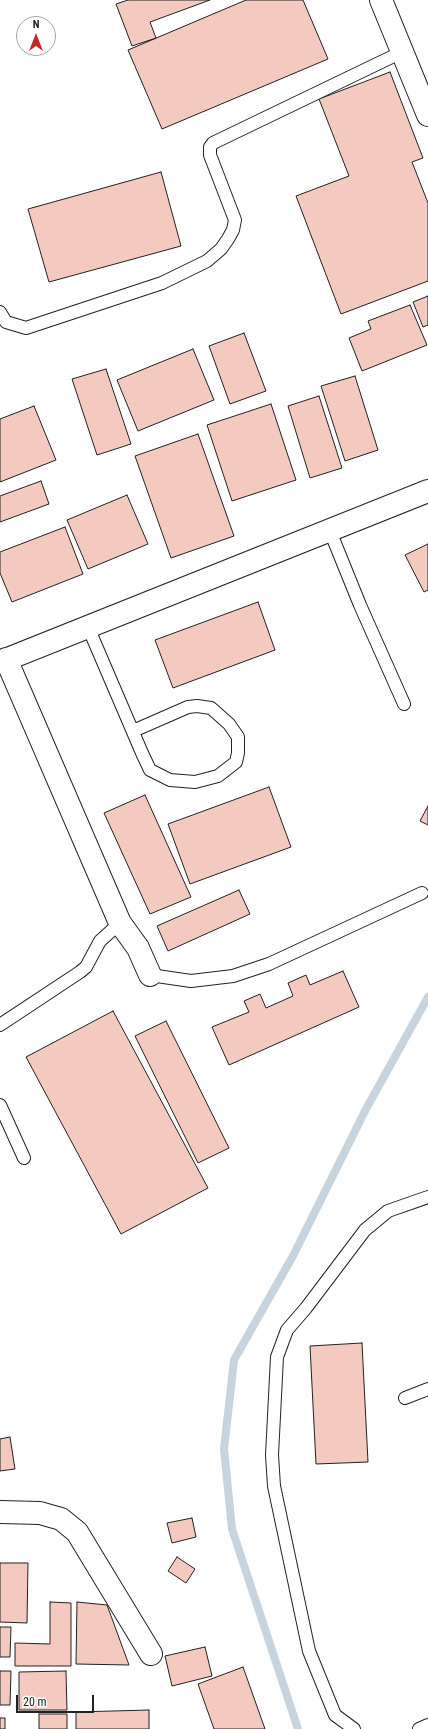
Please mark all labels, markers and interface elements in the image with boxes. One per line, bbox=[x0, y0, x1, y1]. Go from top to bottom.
north arrow bbox=[16, 16, 56, 56]
text: N bbox=[33, 18, 39, 31]
scale bar bbox=[18, 1687, 96, 1713]
text: 20 m bbox=[23, 1695, 47, 1709]

